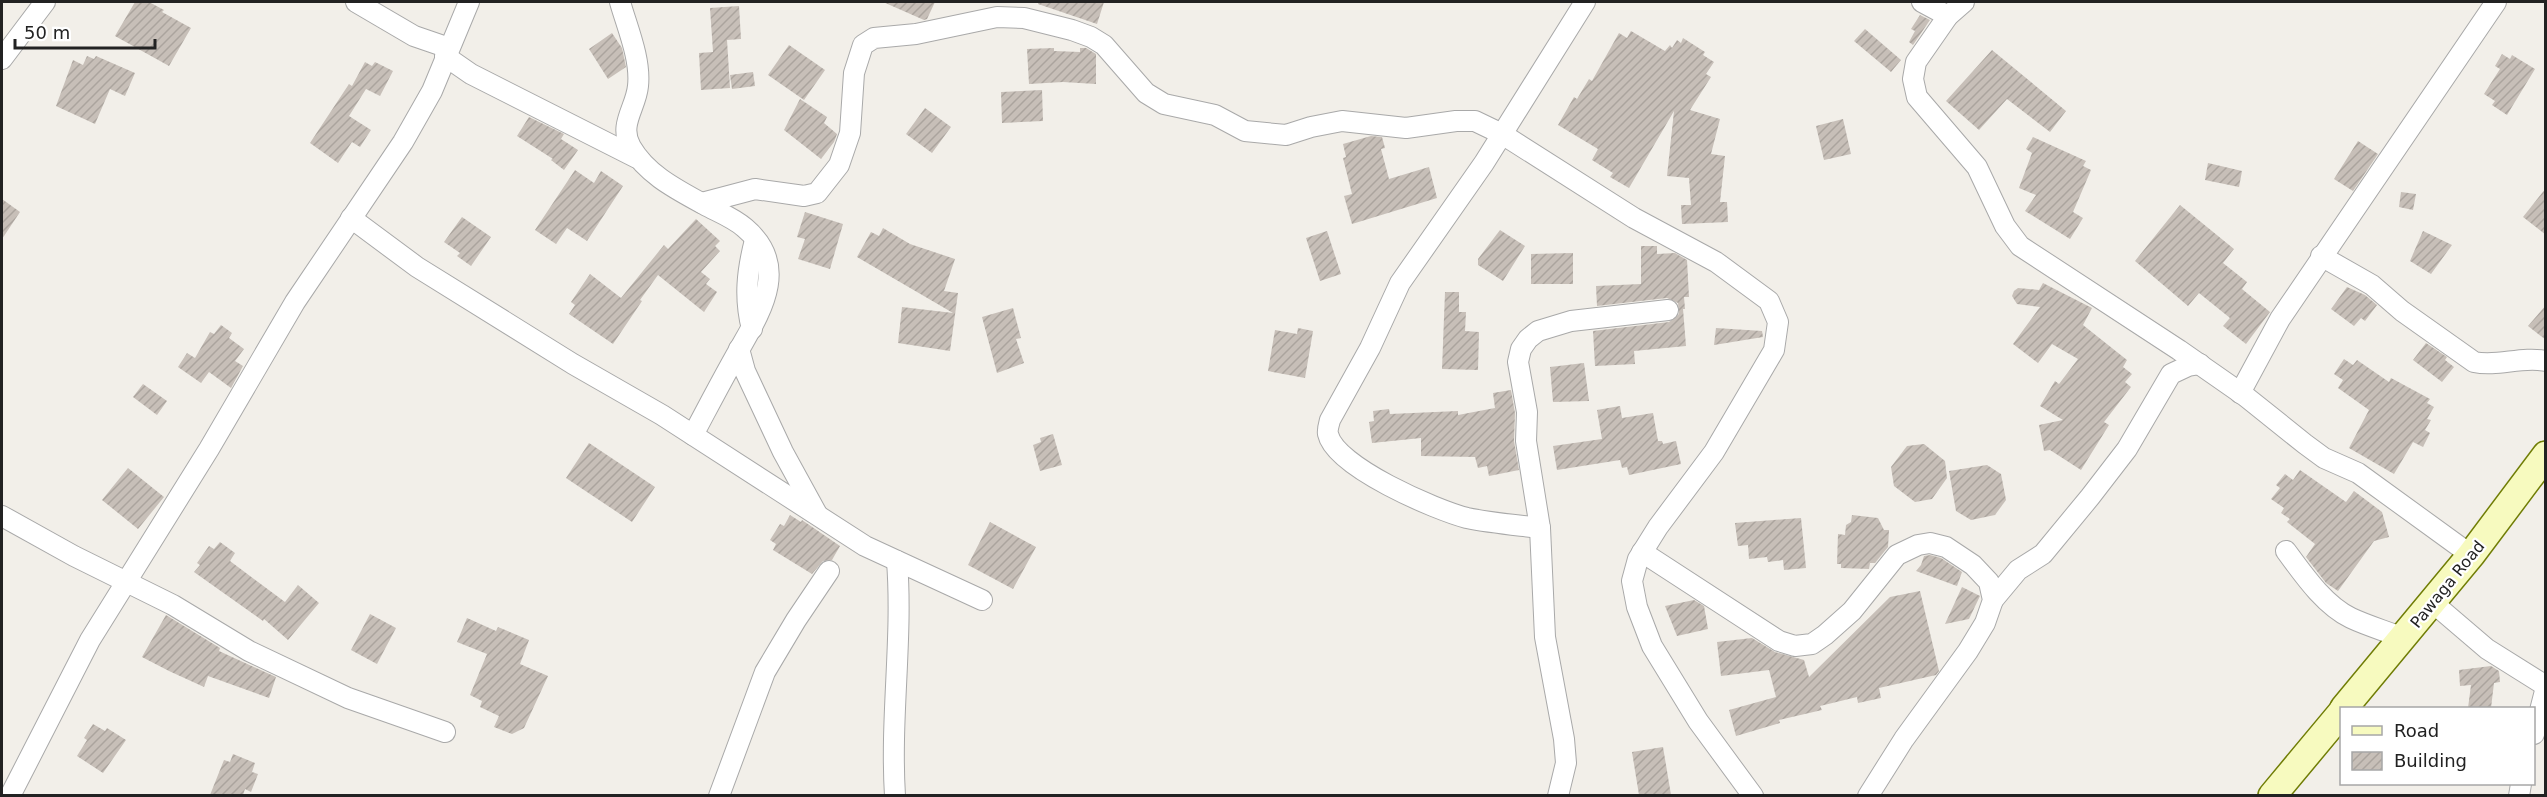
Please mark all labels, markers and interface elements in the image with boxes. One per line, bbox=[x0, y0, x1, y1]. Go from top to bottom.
scale bar bbox=[15, 12, 154, 50]
text: 50 m bbox=[24, 22, 70, 43]
street label: Pawaga Road bbox=[2406, 537, 2488, 632]
legend bbox=[2340, 707, 2535, 785]
text: Road bbox=[2394, 720, 2439, 741]
text: Building bbox=[2394, 750, 2467, 771]

